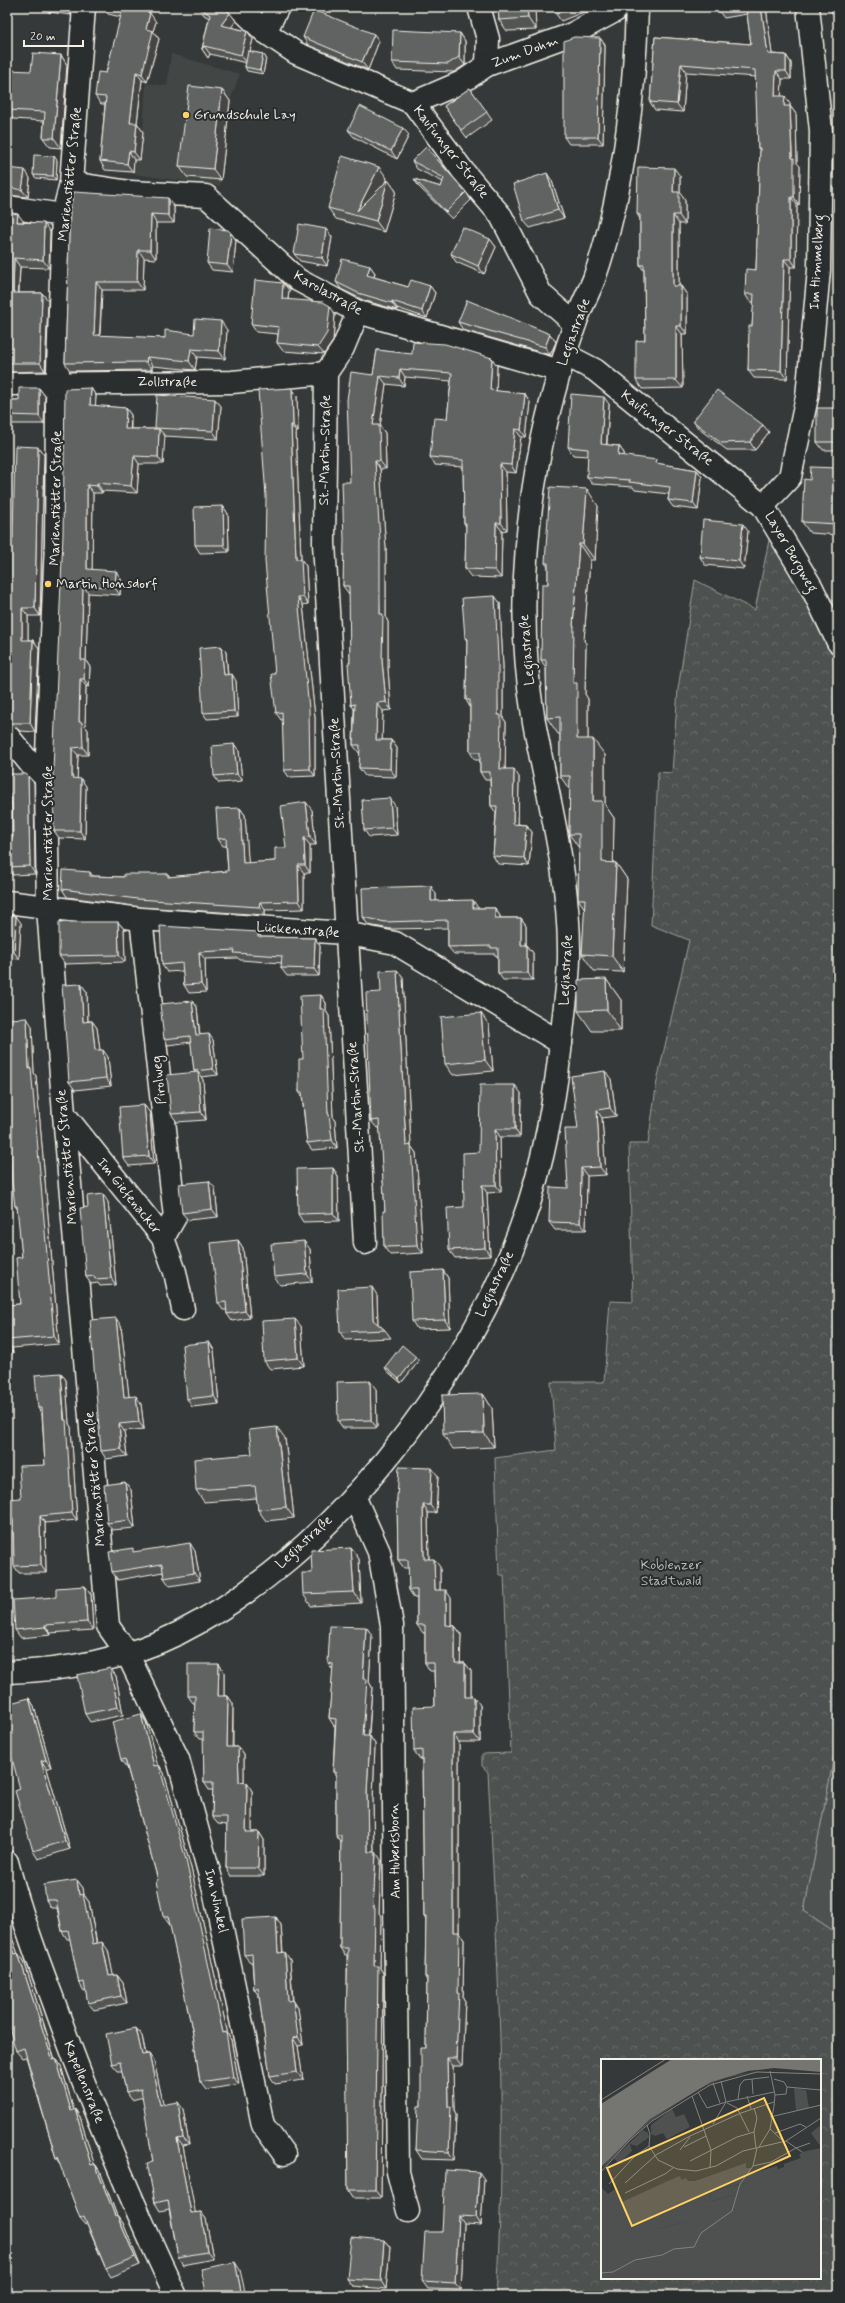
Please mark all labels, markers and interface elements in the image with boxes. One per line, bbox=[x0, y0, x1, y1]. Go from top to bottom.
scale bar bbox=[24, 22, 83, 48]
text: 20 m bbox=[30, 29, 56, 45]
street label: Zum Dohm bbox=[489, 32, 561, 72]
street label: Kaufunger Straße bbox=[409, 102, 493, 202]
street label: Marienstätter Straße bbox=[54, 106, 86, 242]
place label: Grundschule Lay bbox=[194, 106, 296, 124]
marker: Grundschule Lay bbox=[181, 110, 191, 120]
street label: Im Himmelberg bbox=[806, 214, 830, 310]
street label: Karolastraße bbox=[290, 267, 366, 319]
street label: Legiastraße bbox=[553, 295, 597, 369]
street label: Zollstraße bbox=[137, 373, 197, 391]
street label: Kaufunger Straße bbox=[617, 386, 717, 470]
street label: St.-Martin-Straße bbox=[315, 394, 335, 506]
street label: Marienstätter Straße bbox=[46, 430, 66, 566]
street label: Layer Bergweg bbox=[759, 508, 822, 597]
place label: Martin Honsdorf bbox=[56, 575, 158, 593]
marker: Martin Honsdorf bbox=[43, 579, 53, 589]
street label: Legiastraße bbox=[515, 614, 541, 686]
street label: St.-Martin-Straße bbox=[325, 717, 349, 829]
street label: Marienstätter Straße bbox=[39, 765, 57, 901]
street label: Lückenstraße bbox=[256, 918, 341, 942]
street label: Legiastraße bbox=[555, 934, 579, 1006]
street label: St.-Martin-Straße bbox=[343, 1041, 369, 1153]
street label: Pirolweg bbox=[147, 1055, 172, 1105]
street label: Marienstätter Straße bbox=[52, 1089, 82, 1225]
street label: Im Giefenacker bbox=[93, 1154, 165, 1238]
street label: Legiastraße bbox=[472, 1248, 520, 1321]
street label: Marienstätter Straße bbox=[80, 1411, 110, 1547]
street label: Legiastraße bbox=[272, 1511, 338, 1574]
park label: Koblenzer Stadtwald bbox=[640, 1556, 702, 1590]
street label: Am Hubertsborn bbox=[385, 1803, 405, 1899]
street label: Im Winkel bbox=[200, 1867, 232, 1935]
street label: Kapellenstraße bbox=[59, 2038, 109, 2126]
inset map bbox=[601, 2059, 821, 2279]

